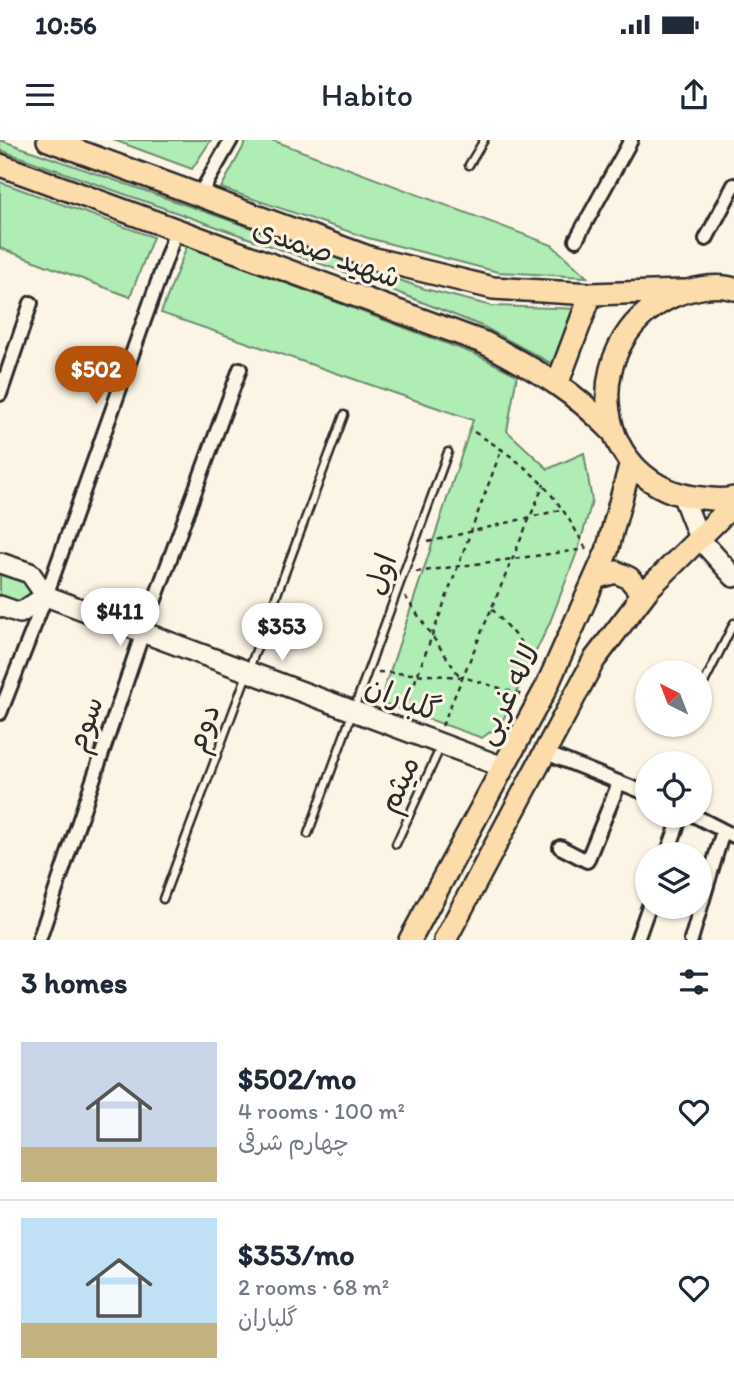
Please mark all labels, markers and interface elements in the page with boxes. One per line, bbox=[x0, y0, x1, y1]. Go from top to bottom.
text: 10:56 bbox=[35, 9, 97, 41]
icon: menu bbox=[21, 76, 59, 114]
text: Habito bbox=[321, 76, 413, 114]
icon: share bbox=[675, 76, 713, 114]
street label: شهید صمدی bbox=[248, 208, 406, 296]
pin: $502 bbox=[55, 346, 137, 406]
text: $502 bbox=[71, 355, 121, 383]
street label: اول bbox=[356, 548, 404, 600]
pin: $411 bbox=[79, 588, 161, 648]
text: $411 bbox=[97, 597, 143, 625]
pin: $353 bbox=[241, 603, 323, 663]
text: $353 bbox=[258, 612, 306, 640]
street label: لاله غربی bbox=[466, 638, 549, 751]
north arrow bbox=[635, 660, 712, 737]
map controls bbox=[635, 660, 712, 919]
street label: گلباران bbox=[360, 667, 446, 729]
street label: سوم bbox=[57, 691, 115, 759]
street label: دوم bbox=[176, 699, 232, 759]
street label: میثم bbox=[369, 750, 431, 820]
button: locate bbox=[635, 751, 712, 828]
button: layers bbox=[635, 842, 712, 919]
icon: filters bbox=[675, 963, 713, 1001]
text: 3 homes bbox=[21, 964, 128, 1001]
text: $502/mo bbox=[238, 1060, 356, 1097]
icon: home bbox=[77, 1070, 161, 1154]
icon: heart bbox=[675, 1093, 713, 1131]
text: 4 rooms · 100 m² bbox=[238, 1097, 405, 1125]
text: چهارم شرقی bbox=[238, 1128, 349, 1156]
text: $353/mo bbox=[238, 1236, 355, 1273]
icon: home bbox=[77, 1246, 161, 1330]
icon: heart bbox=[675, 1269, 713, 1307]
text: 2 rooms · 68 m² bbox=[238, 1273, 389, 1301]
text: گلباران bbox=[238, 1304, 298, 1332]

